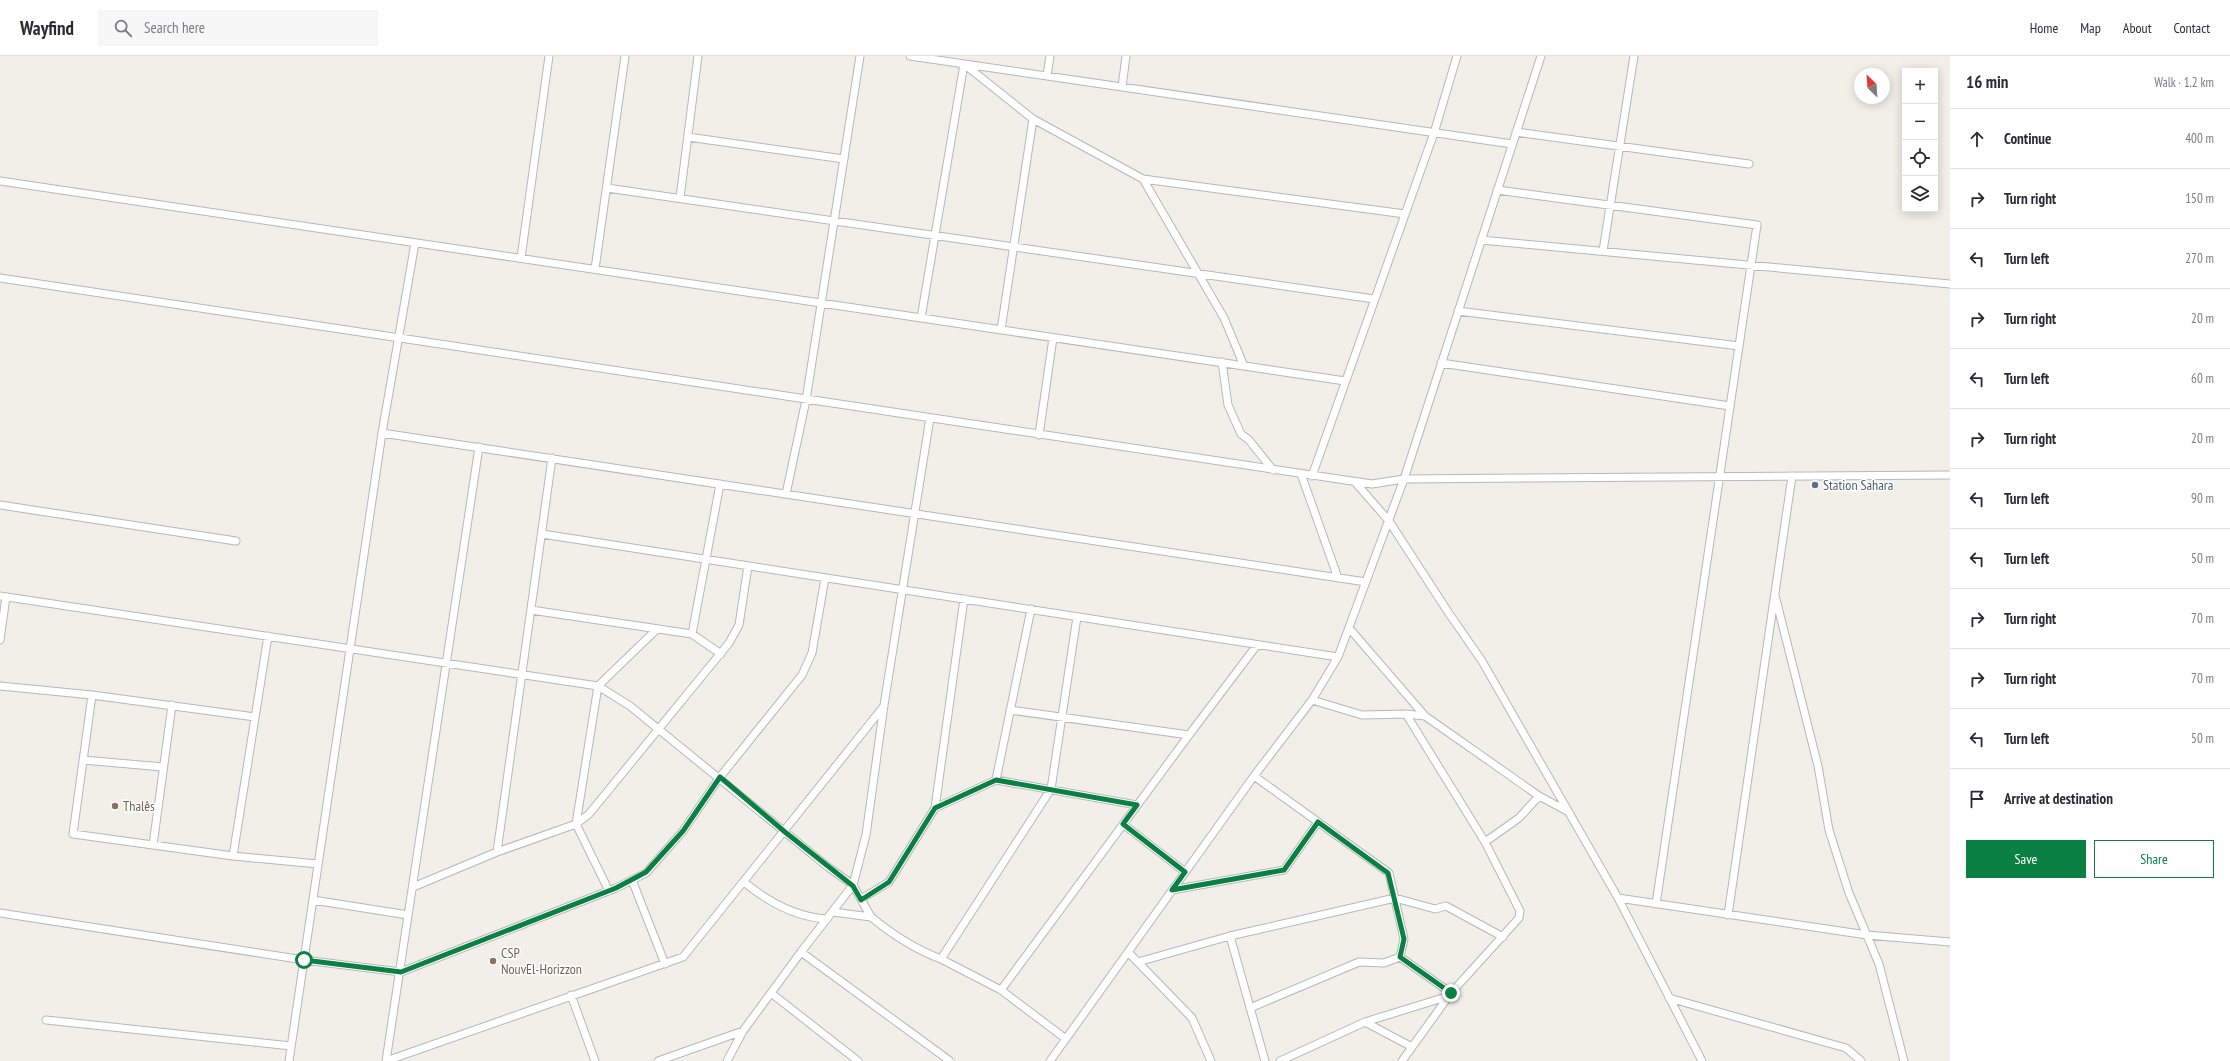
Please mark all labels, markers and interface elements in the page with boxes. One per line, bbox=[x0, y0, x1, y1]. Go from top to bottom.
search box bbox=[98, 10, 378, 46]
text: Wayfind bbox=[20, 16, 74, 40]
icon: search bbox=[112, 17, 134, 39]
text: Search here bbox=[144, 18, 205, 37]
text: Home bbox=[2030, 19, 2058, 37]
text: Map bbox=[2080, 19, 2101, 37]
text: About bbox=[2123, 19, 2152, 37]
text: Contact bbox=[2174, 19, 2210, 37]
north arrow bbox=[1854, 68, 1890, 104]
map controls bbox=[1902, 68, 1938, 212]
button: + bbox=[1902, 68, 1938, 104]
text: 16 min bbox=[1966, 71, 2008, 93]
text: Walk · 1.2 km bbox=[2154, 74, 2214, 91]
button: − bbox=[1902, 104, 1938, 140]
icon: ahead bbox=[1966, 128, 1988, 150]
text: Continue bbox=[2004, 129, 2051, 148]
text: 400 m bbox=[2185, 130, 2214, 147]
button: locate bbox=[1902, 140, 1938, 176]
button: layers bbox=[1902, 176, 1938, 212]
icon: right bbox=[1966, 188, 1988, 210]
text: Turn right bbox=[2004, 189, 2056, 208]
text: 150 m bbox=[2185, 190, 2214, 207]
icon: left bbox=[1966, 248, 1988, 270]
text: Turn left bbox=[2004, 249, 2049, 268]
text: 270 m bbox=[2185, 250, 2214, 267]
icon: right bbox=[1966, 308, 1988, 330]
text: Turn right bbox=[2004, 309, 2056, 328]
text: 20 m bbox=[2191, 310, 2214, 327]
icon: left bbox=[1966, 368, 1988, 390]
text: Turn left bbox=[2004, 369, 2049, 388]
text: 60 m bbox=[2191, 370, 2214, 387]
icon: right bbox=[1966, 428, 1988, 450]
text: Turn right bbox=[2004, 429, 2056, 448]
text: 20 m bbox=[2191, 430, 2214, 447]
place label: Station Sahara bbox=[1823, 476, 1893, 494]
marker: Station Sahara bbox=[1810, 480, 1820, 490]
icon: left bbox=[1966, 488, 1988, 510]
text: Turn left bbox=[2004, 489, 2049, 508]
text: 90 m bbox=[2191, 490, 2214, 507]
icon: left bbox=[1966, 548, 1988, 570]
text: Turn left bbox=[2004, 549, 2049, 568]
text: 50 m bbox=[2191, 550, 2214, 567]
icon: right bbox=[1966, 608, 1988, 630]
text: Turn right bbox=[2004, 609, 2056, 628]
text: 70 m bbox=[2191, 610, 2214, 627]
icon: right bbox=[1966, 668, 1988, 690]
text: Turn right bbox=[2004, 669, 2056, 688]
text: 70 m bbox=[2191, 670, 2214, 687]
icon: left bbox=[1966, 728, 1988, 750]
text: Turn left bbox=[2004, 729, 2049, 748]
text: 50 m bbox=[2191, 730, 2214, 747]
icon: arrive bbox=[1966, 788, 1988, 810]
text: Arrive at destination bbox=[2004, 789, 2113, 808]
place label: Thalês bbox=[123, 797, 155, 815]
marker: Thalês bbox=[110, 801, 120, 811]
button: Save bbox=[1966, 840, 2086, 878]
button: Share bbox=[2094, 840, 2214, 878]
place label: CSP NouvEl-Horizzon bbox=[501, 944, 582, 978]
route start bbox=[295, 951, 313, 969]
marker: CSP NouvEl-Horizzon bbox=[488, 956, 498, 966]
route end bbox=[1442, 984, 1460, 1002]

